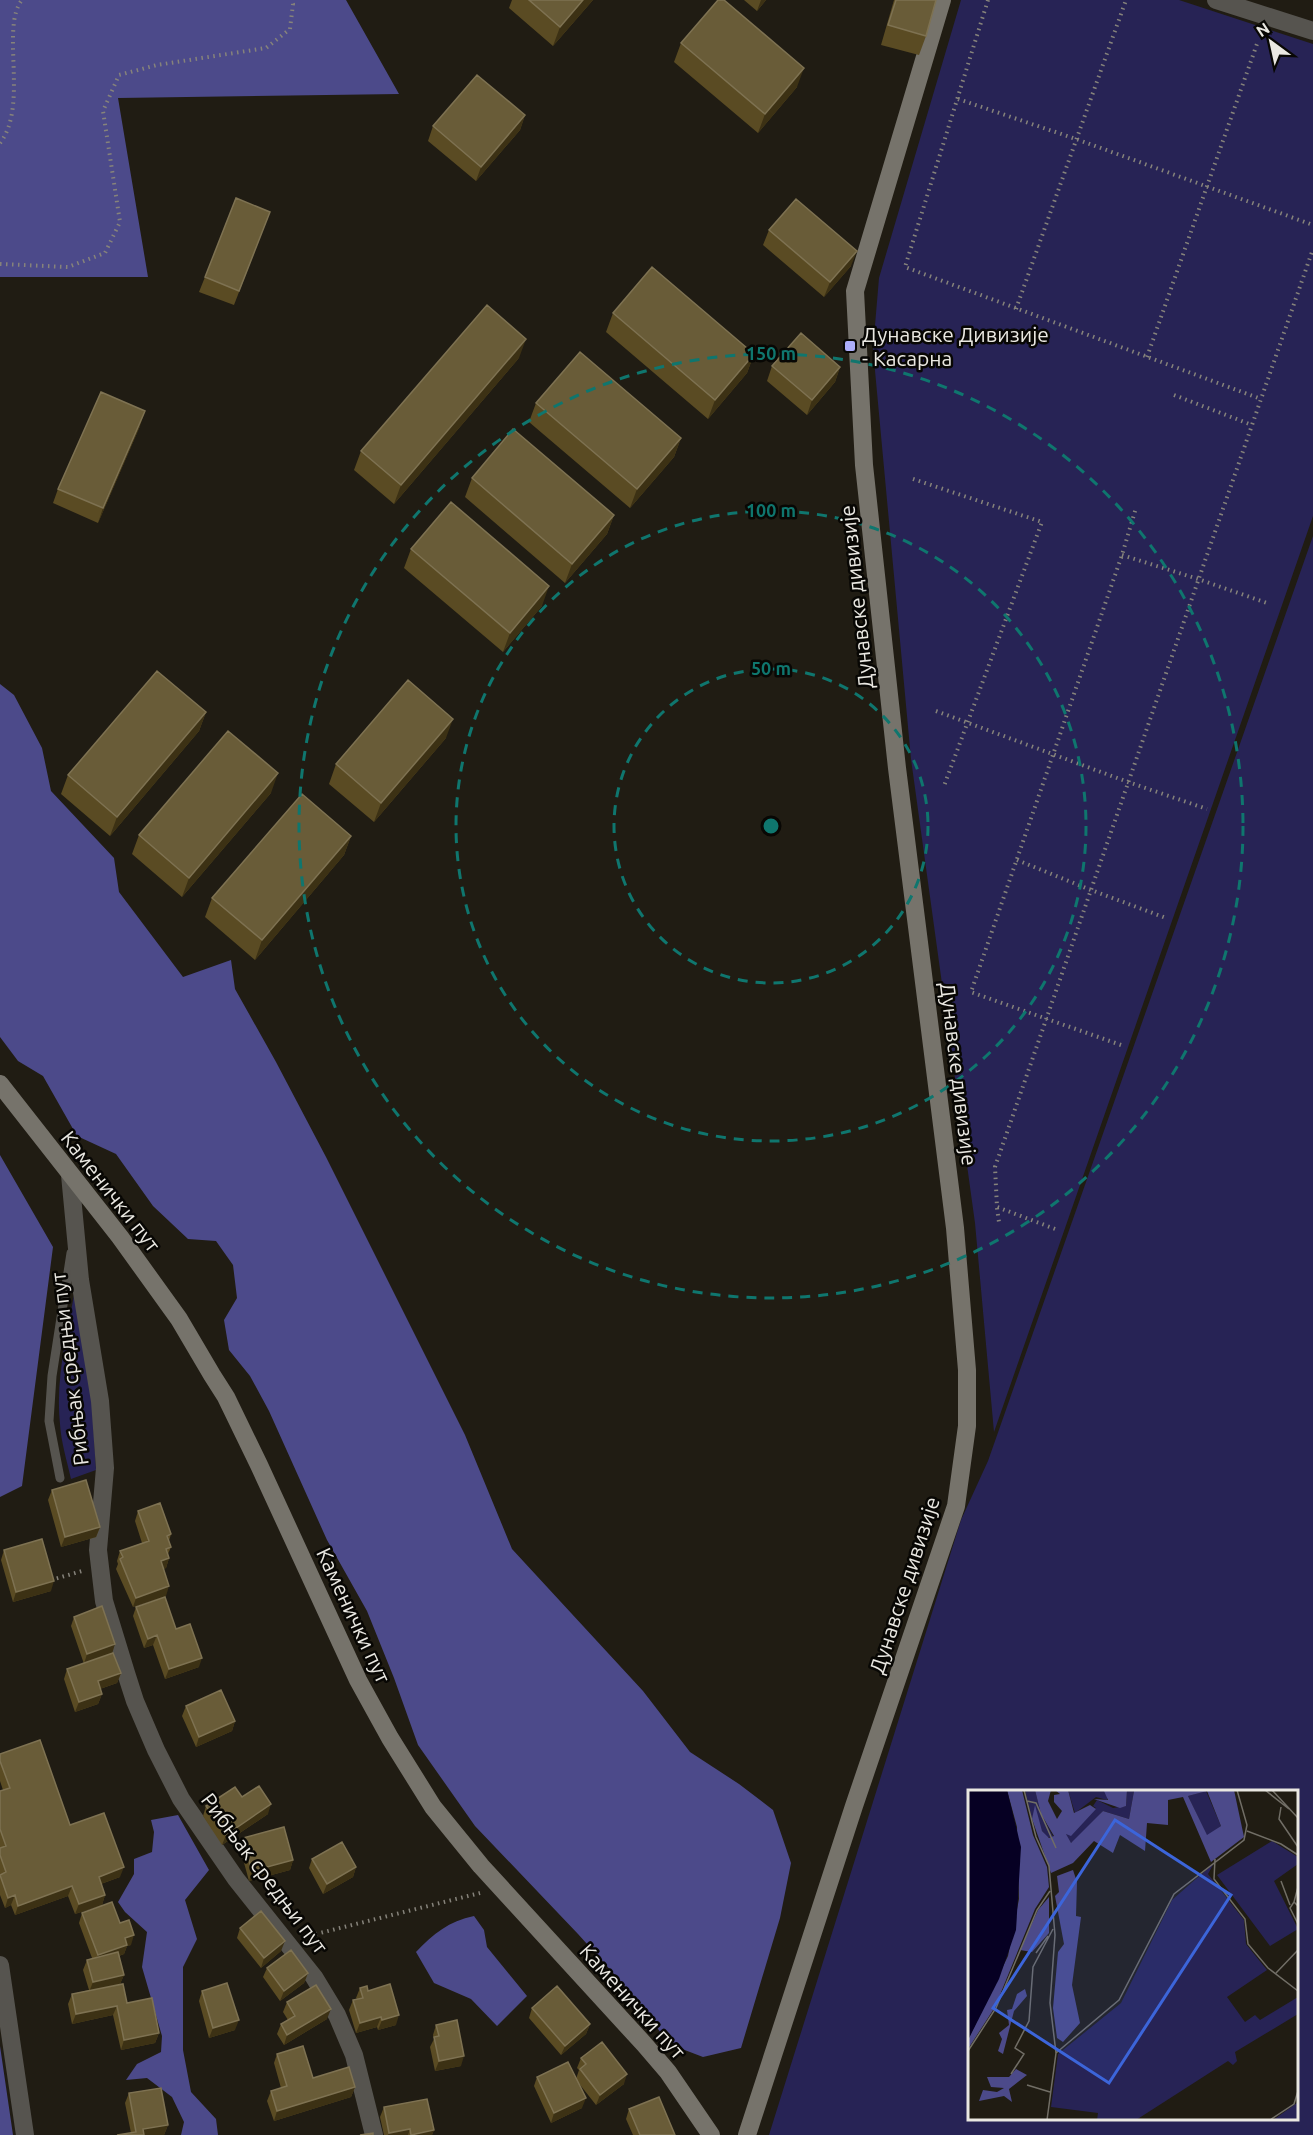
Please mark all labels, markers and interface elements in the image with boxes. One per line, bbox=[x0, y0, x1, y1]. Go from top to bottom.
north arrow bbox=[1241, 12, 1301, 72]
text: N bbox=[1253, 19, 1273, 40]
place label: Дунавске Дивизије - Касарна bbox=[862, 322, 1049, 370]
marker: Дунавске Дивизије - Касарна bbox=[843, 339, 857, 353]
text: 150 m bbox=[746, 343, 796, 363]
text: 100 m bbox=[746, 500, 796, 520]
street label: Дунавске дивизије bbox=[834, 504, 878, 690]
text: 50 m bbox=[751, 658, 791, 678]
centre of rings bbox=[761, 816, 781, 836]
street label: Дунавске дивизије bbox=[936, 981, 982, 1167]
street label: Каменички пут bbox=[57, 1126, 166, 1256]
street label: Рибњак средњи пут bbox=[45, 1270, 93, 1467]
street label: Дунавске дивизије bbox=[864, 1493, 944, 1677]
street label: Каменички пут bbox=[312, 1544, 396, 1687]
street label: Рибњак средњи пут bbox=[197, 1788, 334, 1958]
inset map bbox=[968, 1790, 1298, 2120]
street label: Каменички пут bbox=[575, 1939, 691, 2064]

